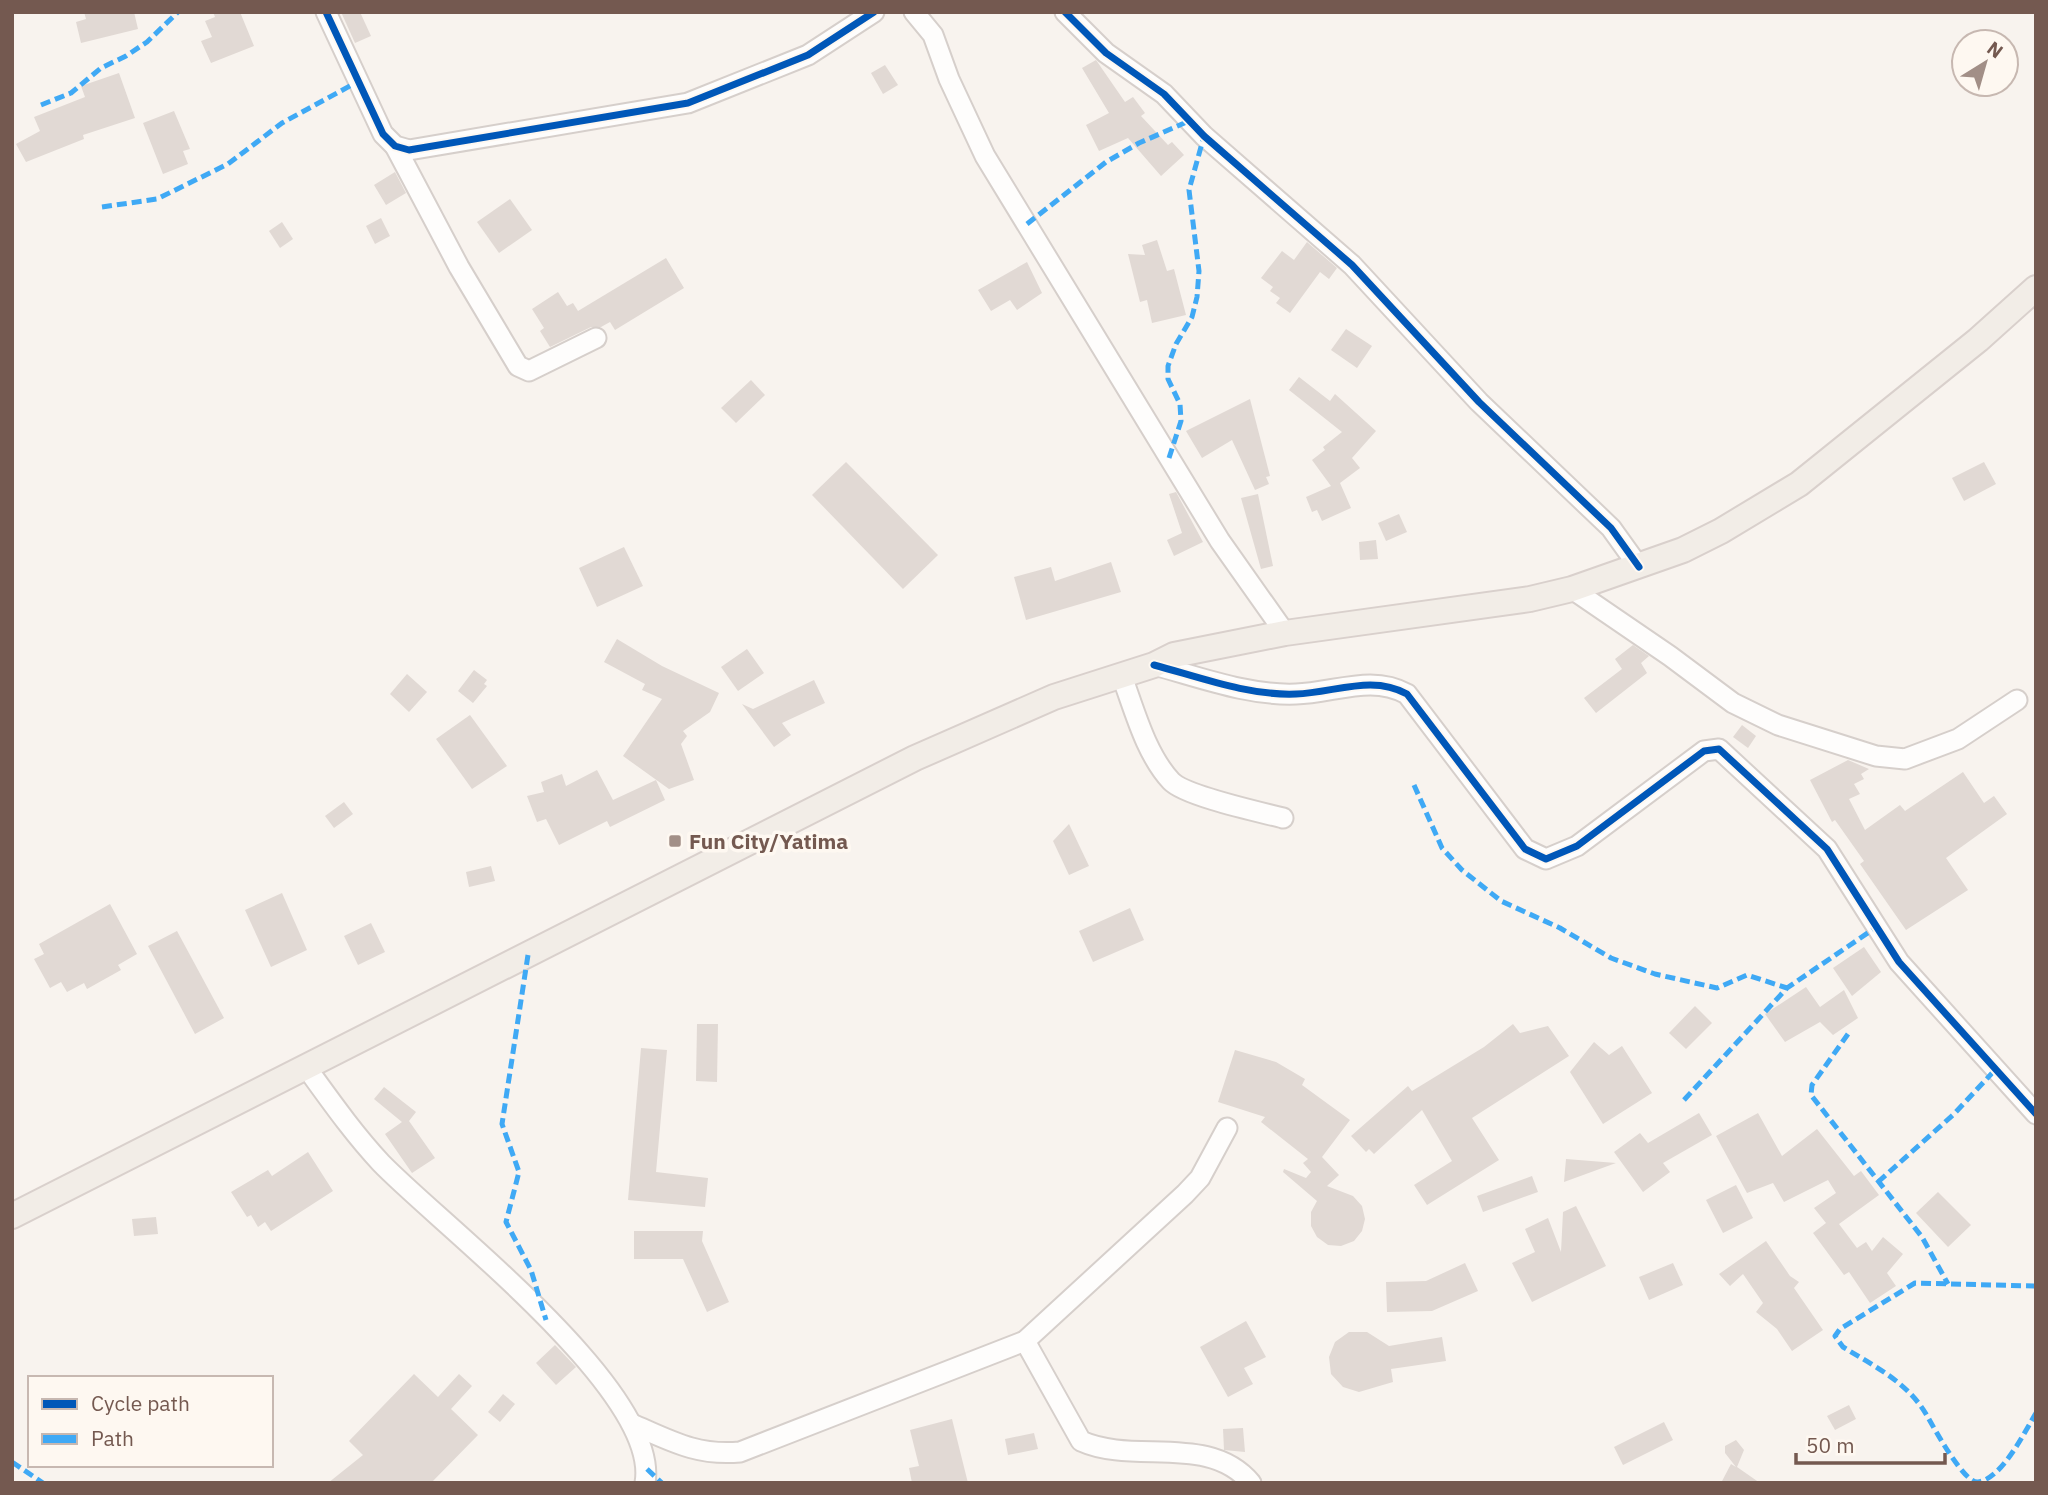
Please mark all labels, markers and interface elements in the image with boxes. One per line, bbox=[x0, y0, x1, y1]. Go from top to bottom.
north arrow bbox=[1950, 28, 2020, 98]
text: N bbox=[1983, 36, 2008, 63]
place label: Fun City/Yatima bbox=[689, 827, 848, 855]
marker: Fun City/Yatima bbox=[667, 833, 683, 849]
legend bbox=[28, 1376, 273, 1467]
text: Cycle path bbox=[91, 1389, 190, 1417]
scale bar bbox=[1796, 1422, 1945, 1466]
text: Path bbox=[91, 1424, 134, 1452]
text: 50 m bbox=[1806, 1431, 1855, 1459]

